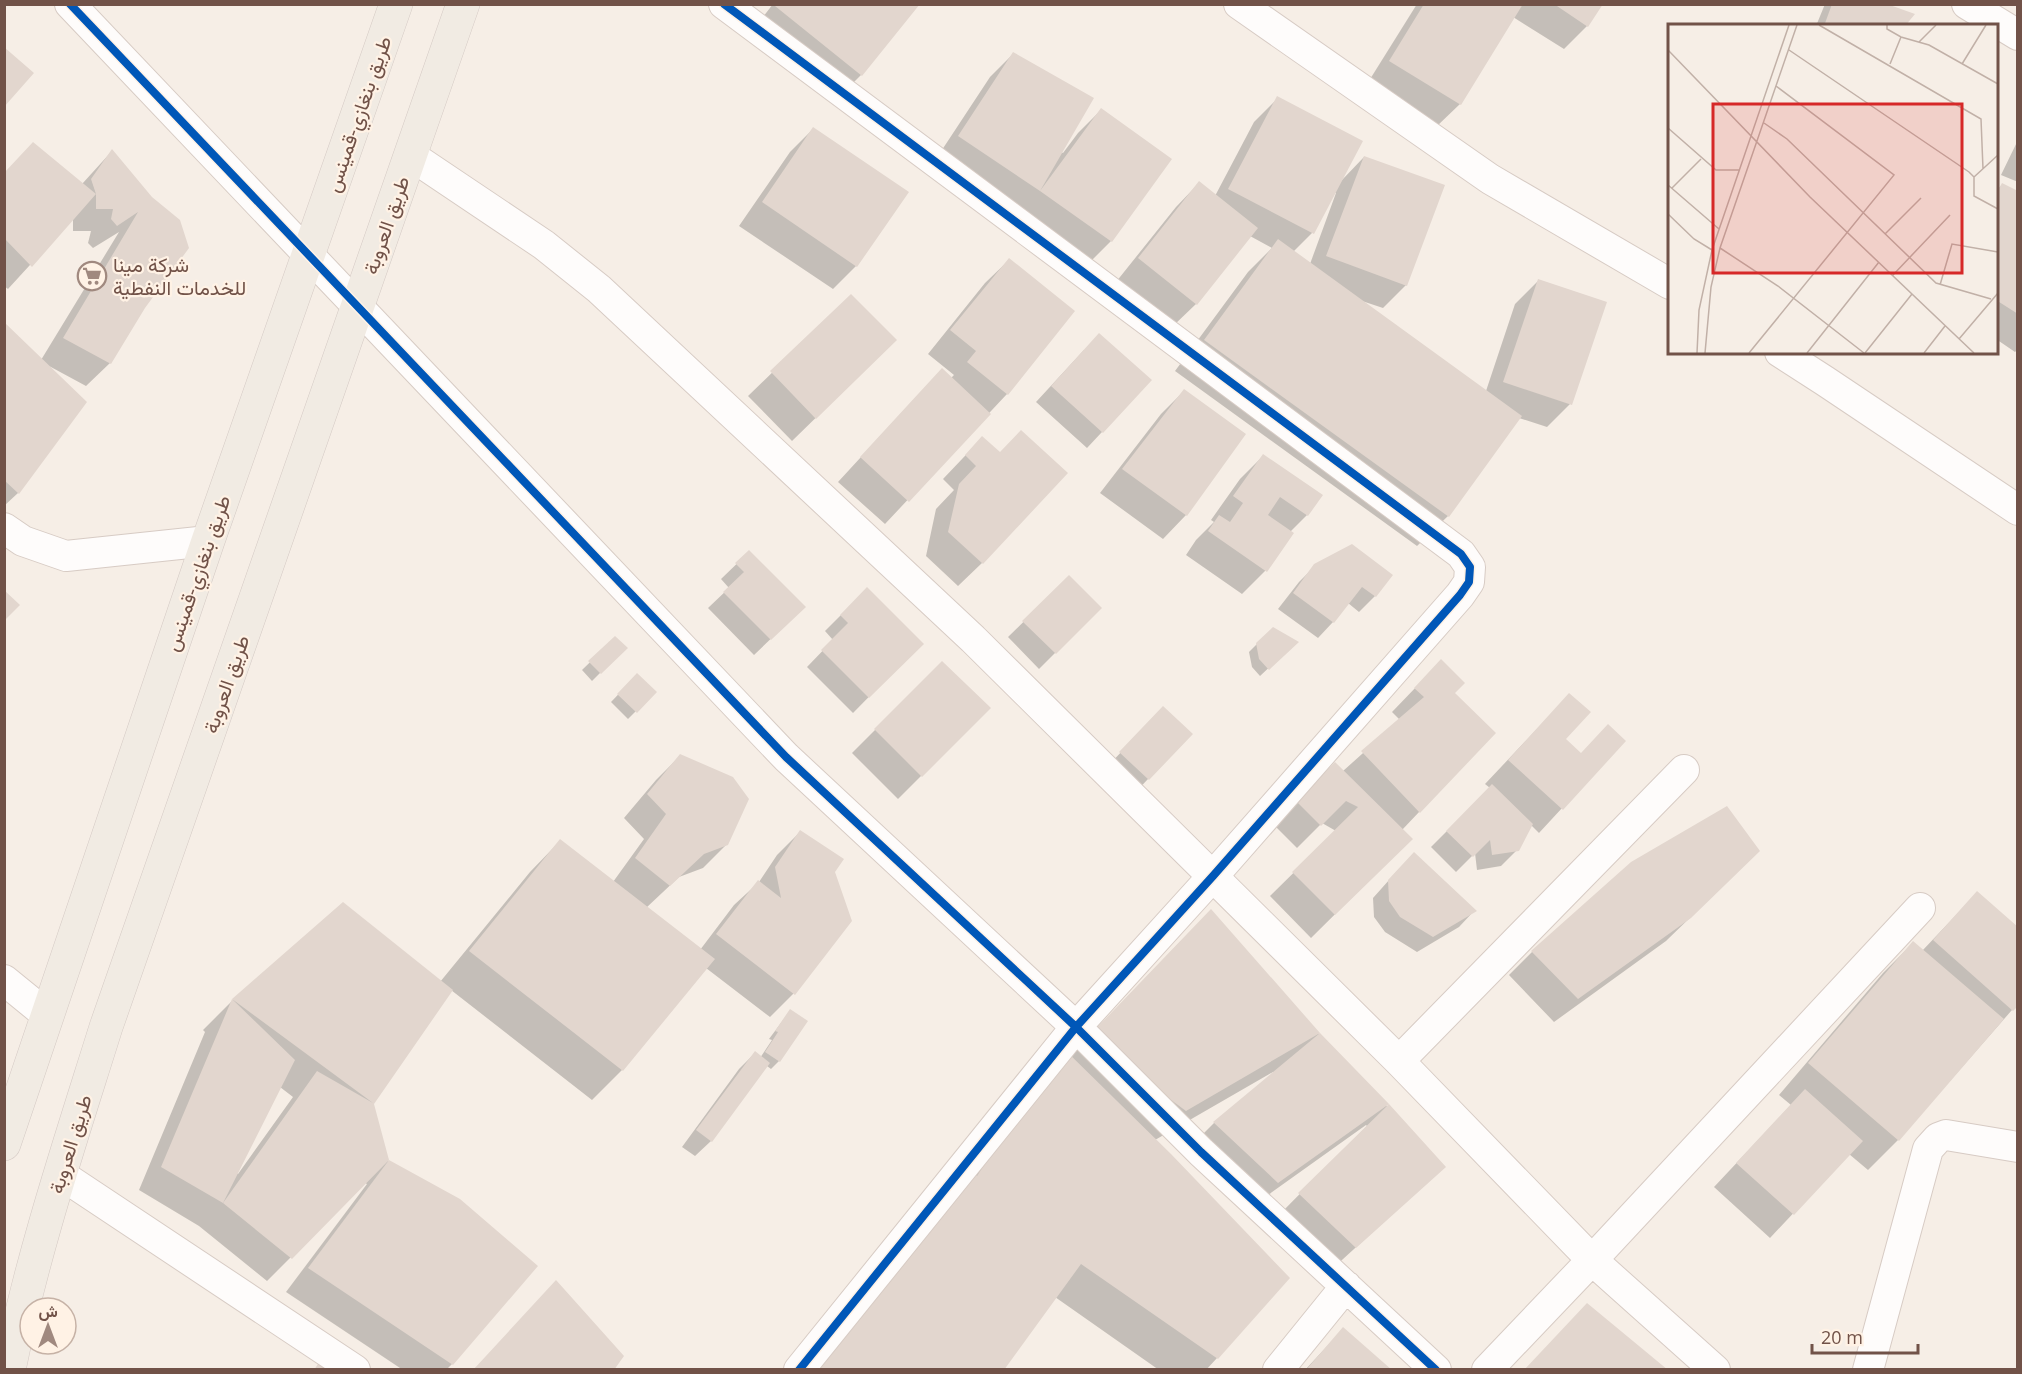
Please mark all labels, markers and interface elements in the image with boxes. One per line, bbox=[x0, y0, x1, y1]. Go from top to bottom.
inset map bbox=[1668, 24, 1998, 354]
street label: طريق بنغازي-قمينس bbox=[319, 32, 401, 197]
street label: طريق العروبة bbox=[357, 172, 415, 278]
place label: شركة مينا للخدمات النفطية bbox=[113, 251, 246, 301]
supermarket icon: شركة مينا للخدمات النفطية bbox=[76, 260, 108, 292]
street label: طريق بنغازي-قمينس bbox=[158, 491, 240, 656]
street label: طريق العروبة bbox=[197, 631, 255, 737]
street label: طريق العروبة bbox=[42, 1091, 98, 1197]
north arrow bbox=[18, 1296, 78, 1356]
text: ش bbox=[38, 1300, 58, 1322]
scale bar bbox=[1812, 1317, 1918, 1355]
text: 20 m bbox=[1821, 1325, 1863, 1349]

